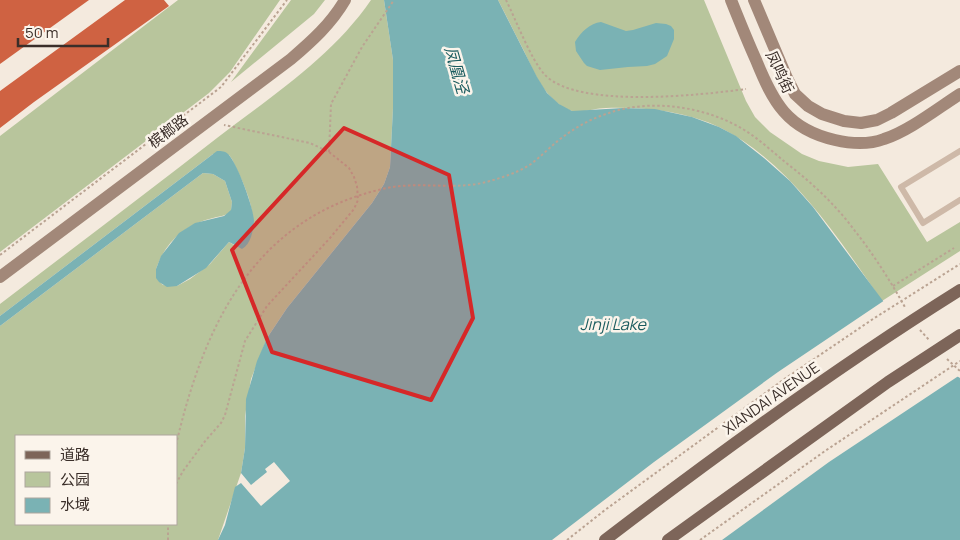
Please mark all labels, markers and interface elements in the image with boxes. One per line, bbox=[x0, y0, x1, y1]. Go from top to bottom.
scale bar bbox=[18, 15, 108, 47]
text: 50 m bbox=[25, 22, 59, 43]
water label: 凤凰泾 bbox=[440, 44, 475, 98]
street label: 凤鸣街 bbox=[761, 47, 799, 97]
street label: 槟榔路 bbox=[144, 109, 192, 153]
water label: Jinji Lake bbox=[580, 313, 648, 335]
street label: XIANDAI AVENUE bbox=[718, 357, 824, 439]
legend bbox=[15, 435, 178, 525]
text: 道路 bbox=[60, 444, 90, 465]
text: 公园 bbox=[60, 469, 90, 490]
text: 水域 bbox=[60, 494, 90, 515]

